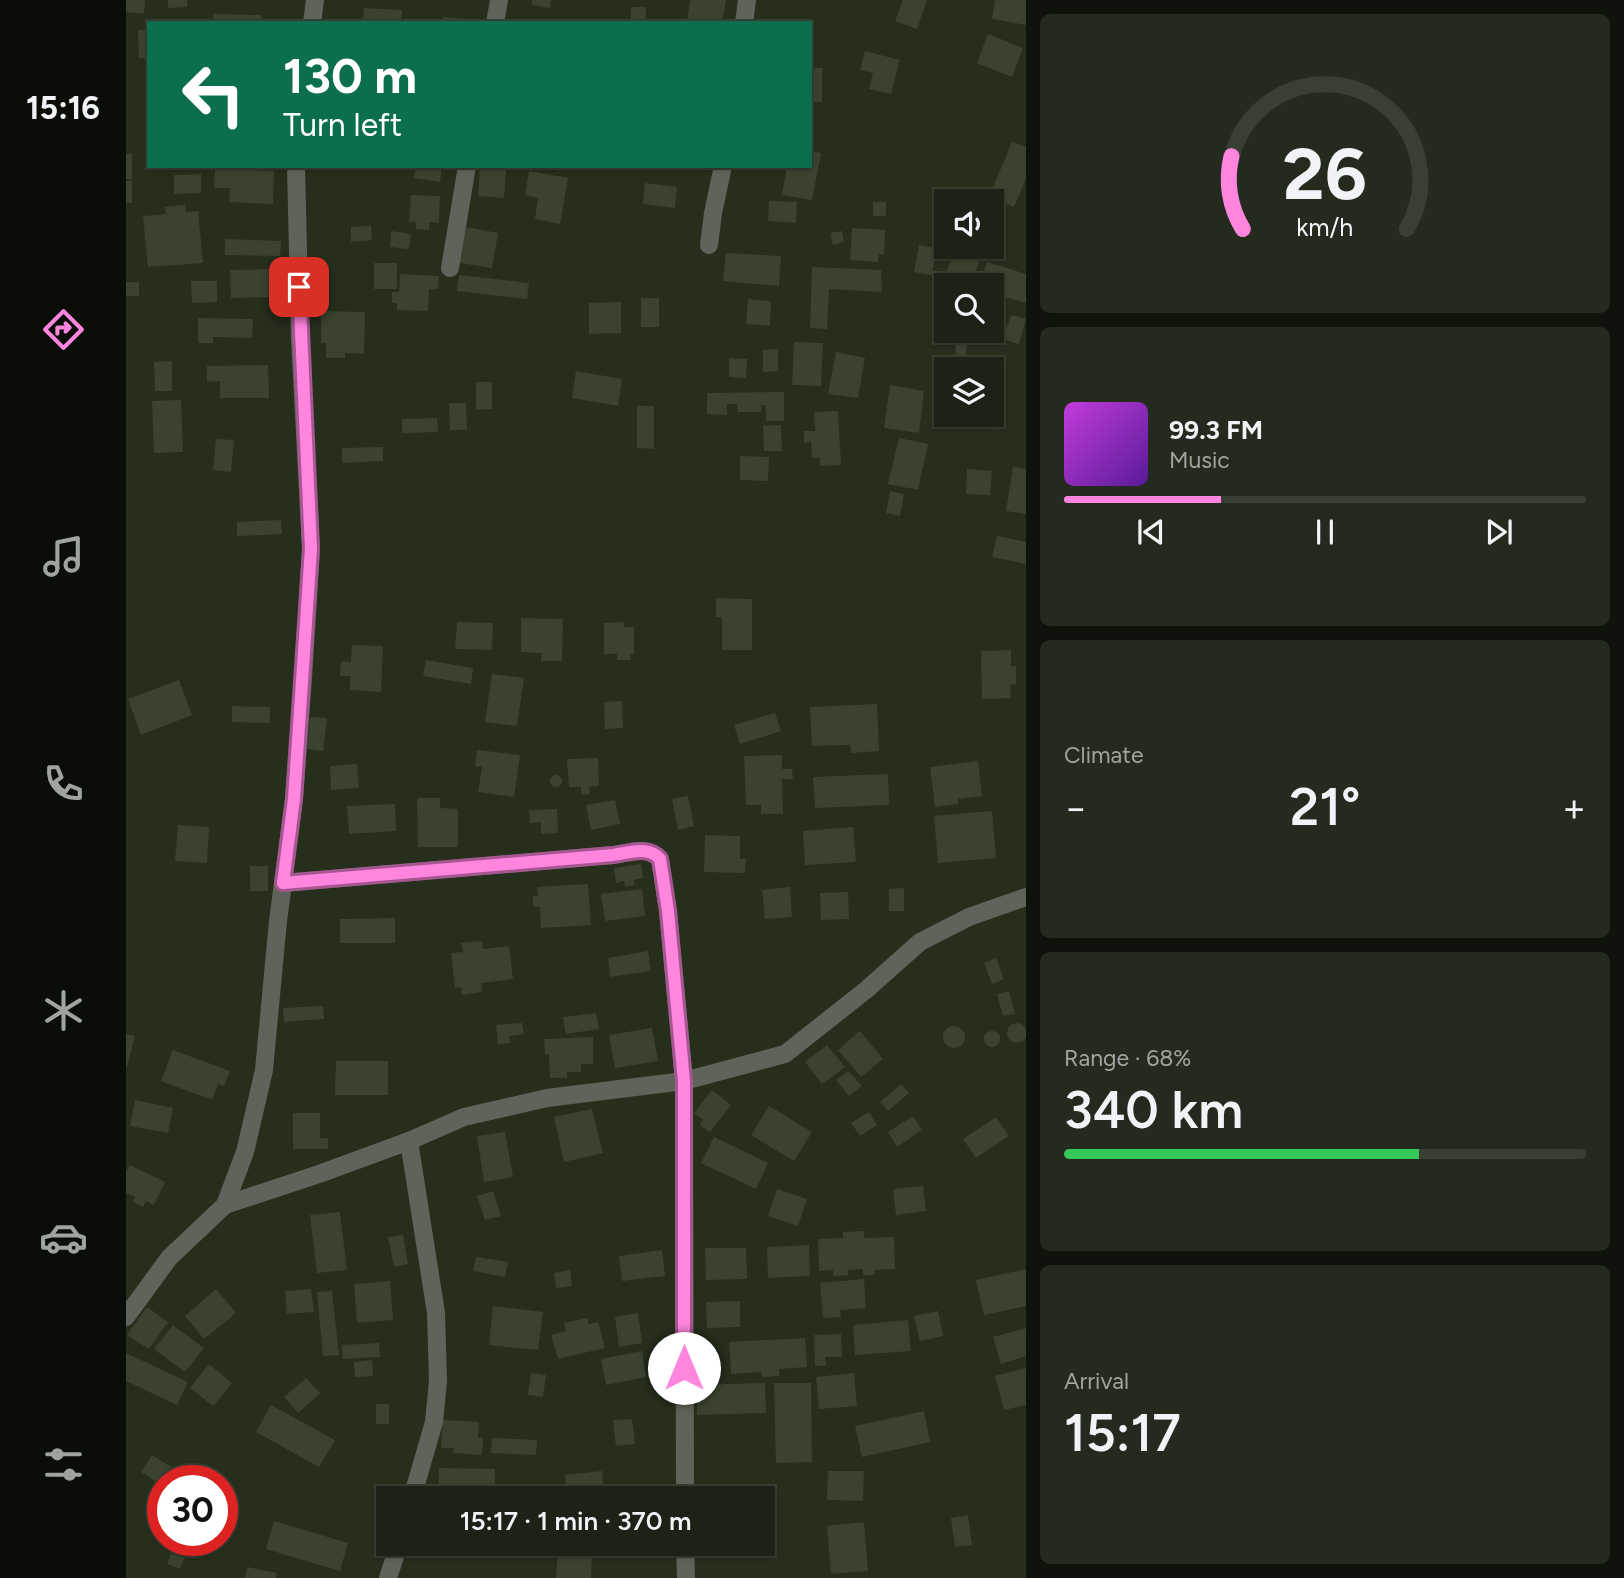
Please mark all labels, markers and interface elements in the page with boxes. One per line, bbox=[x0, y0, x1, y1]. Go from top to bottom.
text: 130 m bbox=[283, 46, 417, 105]
icon: left bbox=[168, 49, 259, 140]
text: 15:16 bbox=[26, 89, 100, 127]
text: Turn left bbox=[283, 106, 402, 144]
text: 26 bbox=[1283, 131, 1367, 218]
map controls bbox=[934, 189, 1004, 427]
button: sound bbox=[934, 189, 1004, 259]
text: km/h bbox=[1296, 212, 1354, 242]
pin bbox=[269, 257, 329, 317]
icon: arrive bbox=[280, 268, 318, 306]
button: search bbox=[934, 273, 1004, 343]
icon: directions bbox=[39, 305, 88, 354]
button: layers bbox=[934, 357, 1004, 427]
text: 99.3 FM bbox=[1169, 414, 1263, 446]
text: Music bbox=[1169, 446, 1230, 474]
icon: previous bbox=[1132, 513, 1170, 551]
icon: pause bbox=[1306, 513, 1344, 551]
icon: next bbox=[1480, 513, 1518, 551]
icon: music bbox=[39, 532, 88, 581]
text: Climate bbox=[1064, 741, 1143, 769]
icon: phone bbox=[39, 759, 88, 808]
text: 21° bbox=[1290, 776, 1360, 838]
text: − bbox=[1064, 785, 1088, 831]
text: + bbox=[1562, 785, 1586, 831]
icon: climate bbox=[39, 986, 88, 1035]
text: Range · 68% bbox=[1064, 1044, 1191, 1072]
text: 340 km bbox=[1064, 1079, 1243, 1141]
icon: car bbox=[39, 1213, 88, 1262]
position arrow bbox=[647, 1331, 721, 1405]
text: Arrival bbox=[1064, 1367, 1129, 1395]
text: 15:17 bbox=[1064, 1402, 1181, 1464]
icon: filters bbox=[39, 1440, 88, 1489]
speed limit sign: 30 bbox=[147, 1465, 238, 1556]
text: 15:17 · 1 min · 370 m bbox=[460, 1505, 691, 1537]

